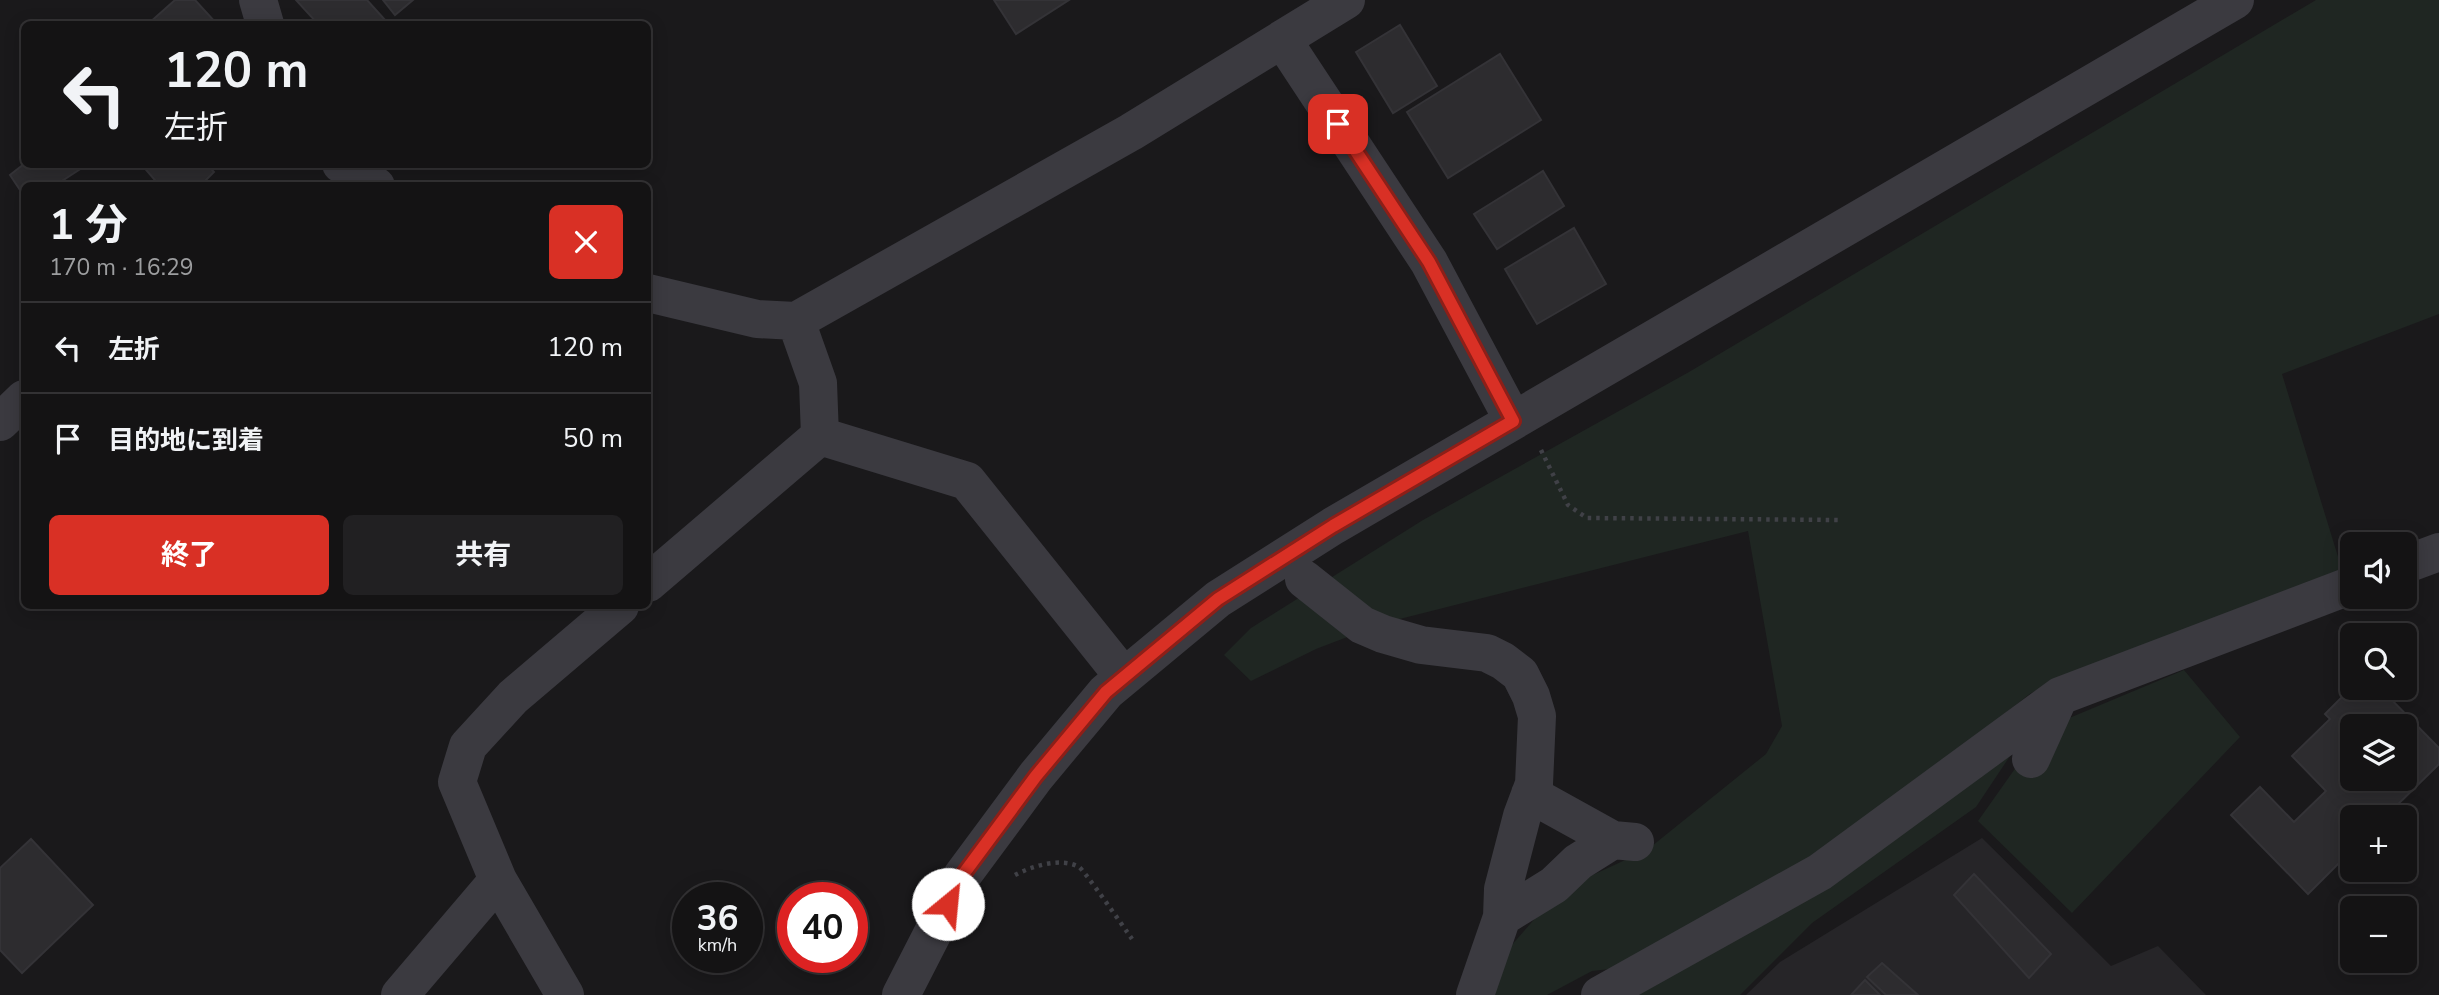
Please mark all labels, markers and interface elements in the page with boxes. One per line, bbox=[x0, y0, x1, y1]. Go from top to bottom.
text: 120 m bbox=[164, 37, 308, 104]
icon: left bbox=[49, 49, 140, 140]
pin bbox=[1308, 94, 1368, 154]
icon: arrive bbox=[1319, 105, 1357, 143]
text: 左折 bbox=[164, 106, 228, 149]
text: 1 分 bbox=[49, 197, 128, 254]
button: close bbox=[549, 205, 623, 279]
text: 170 m · 16:29 bbox=[49, 252, 194, 283]
icon: left bbox=[49, 329, 87, 367]
text: 120 m bbox=[547, 330, 623, 365]
text: 左折 bbox=[108, 332, 160, 367]
icon: arrive bbox=[49, 420, 87, 458]
text: 50 m bbox=[563, 421, 623, 456]
text: 目的地に到着 bbox=[108, 423, 264, 458]
button: 終了 bbox=[49, 515, 329, 595]
button: 共有 bbox=[343, 515, 623, 595]
map controls bbox=[2340, 532, 2417, 973]
button: sound bbox=[2340, 532, 2417, 609]
button: search bbox=[2340, 623, 2417, 700]
button: layers bbox=[2340, 714, 2417, 791]
button: + bbox=[2340, 805, 2417, 882]
position arrow bbox=[911, 867, 985, 941]
speed limit sign: 40 bbox=[777, 882, 868, 973]
text: 36 bbox=[696, 895, 739, 942]
button: − bbox=[2340, 896, 2417, 973]
text: km/h bbox=[698, 933, 737, 957]

